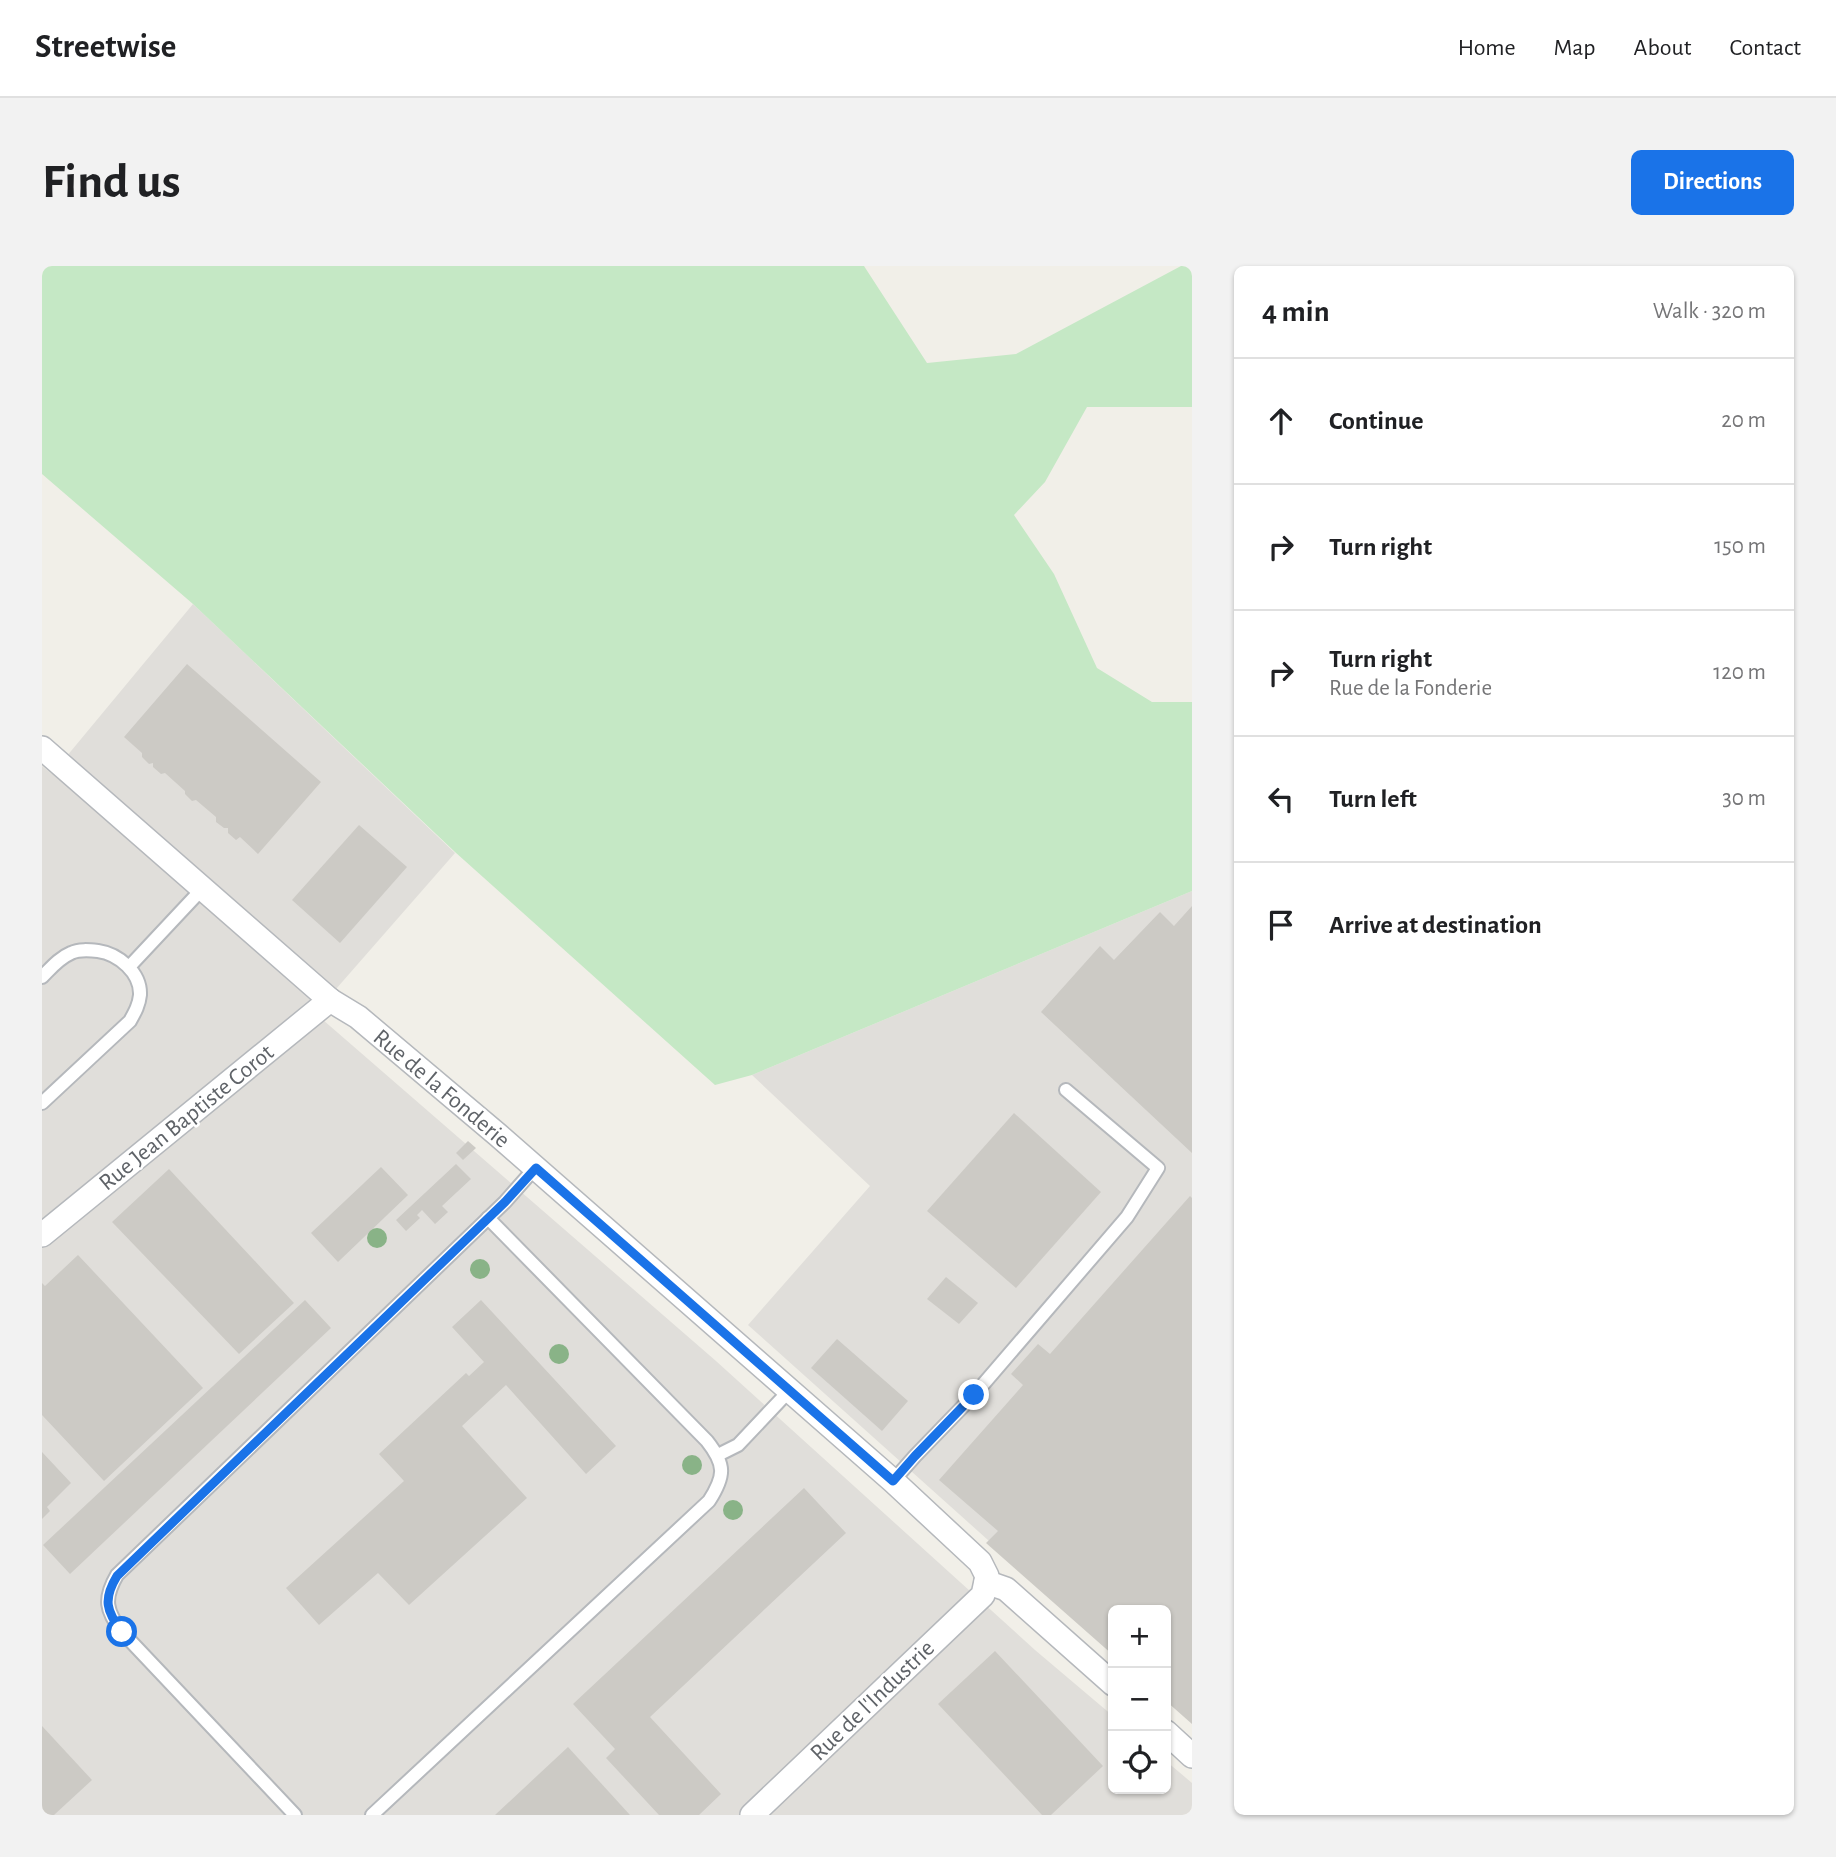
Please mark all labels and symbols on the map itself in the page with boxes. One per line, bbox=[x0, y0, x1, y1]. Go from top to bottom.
street label: Rue de la Fonderie bbox=[368, 1025, 514, 1153]
street label: Rue Jean Baptiste Corot bbox=[95, 1040, 279, 1195]
route end bbox=[958, 1379, 989, 1410]
route start bbox=[106, 1616, 137, 1647]
street label: Rue de l'Industrie bbox=[806, 1636, 939, 1766]

